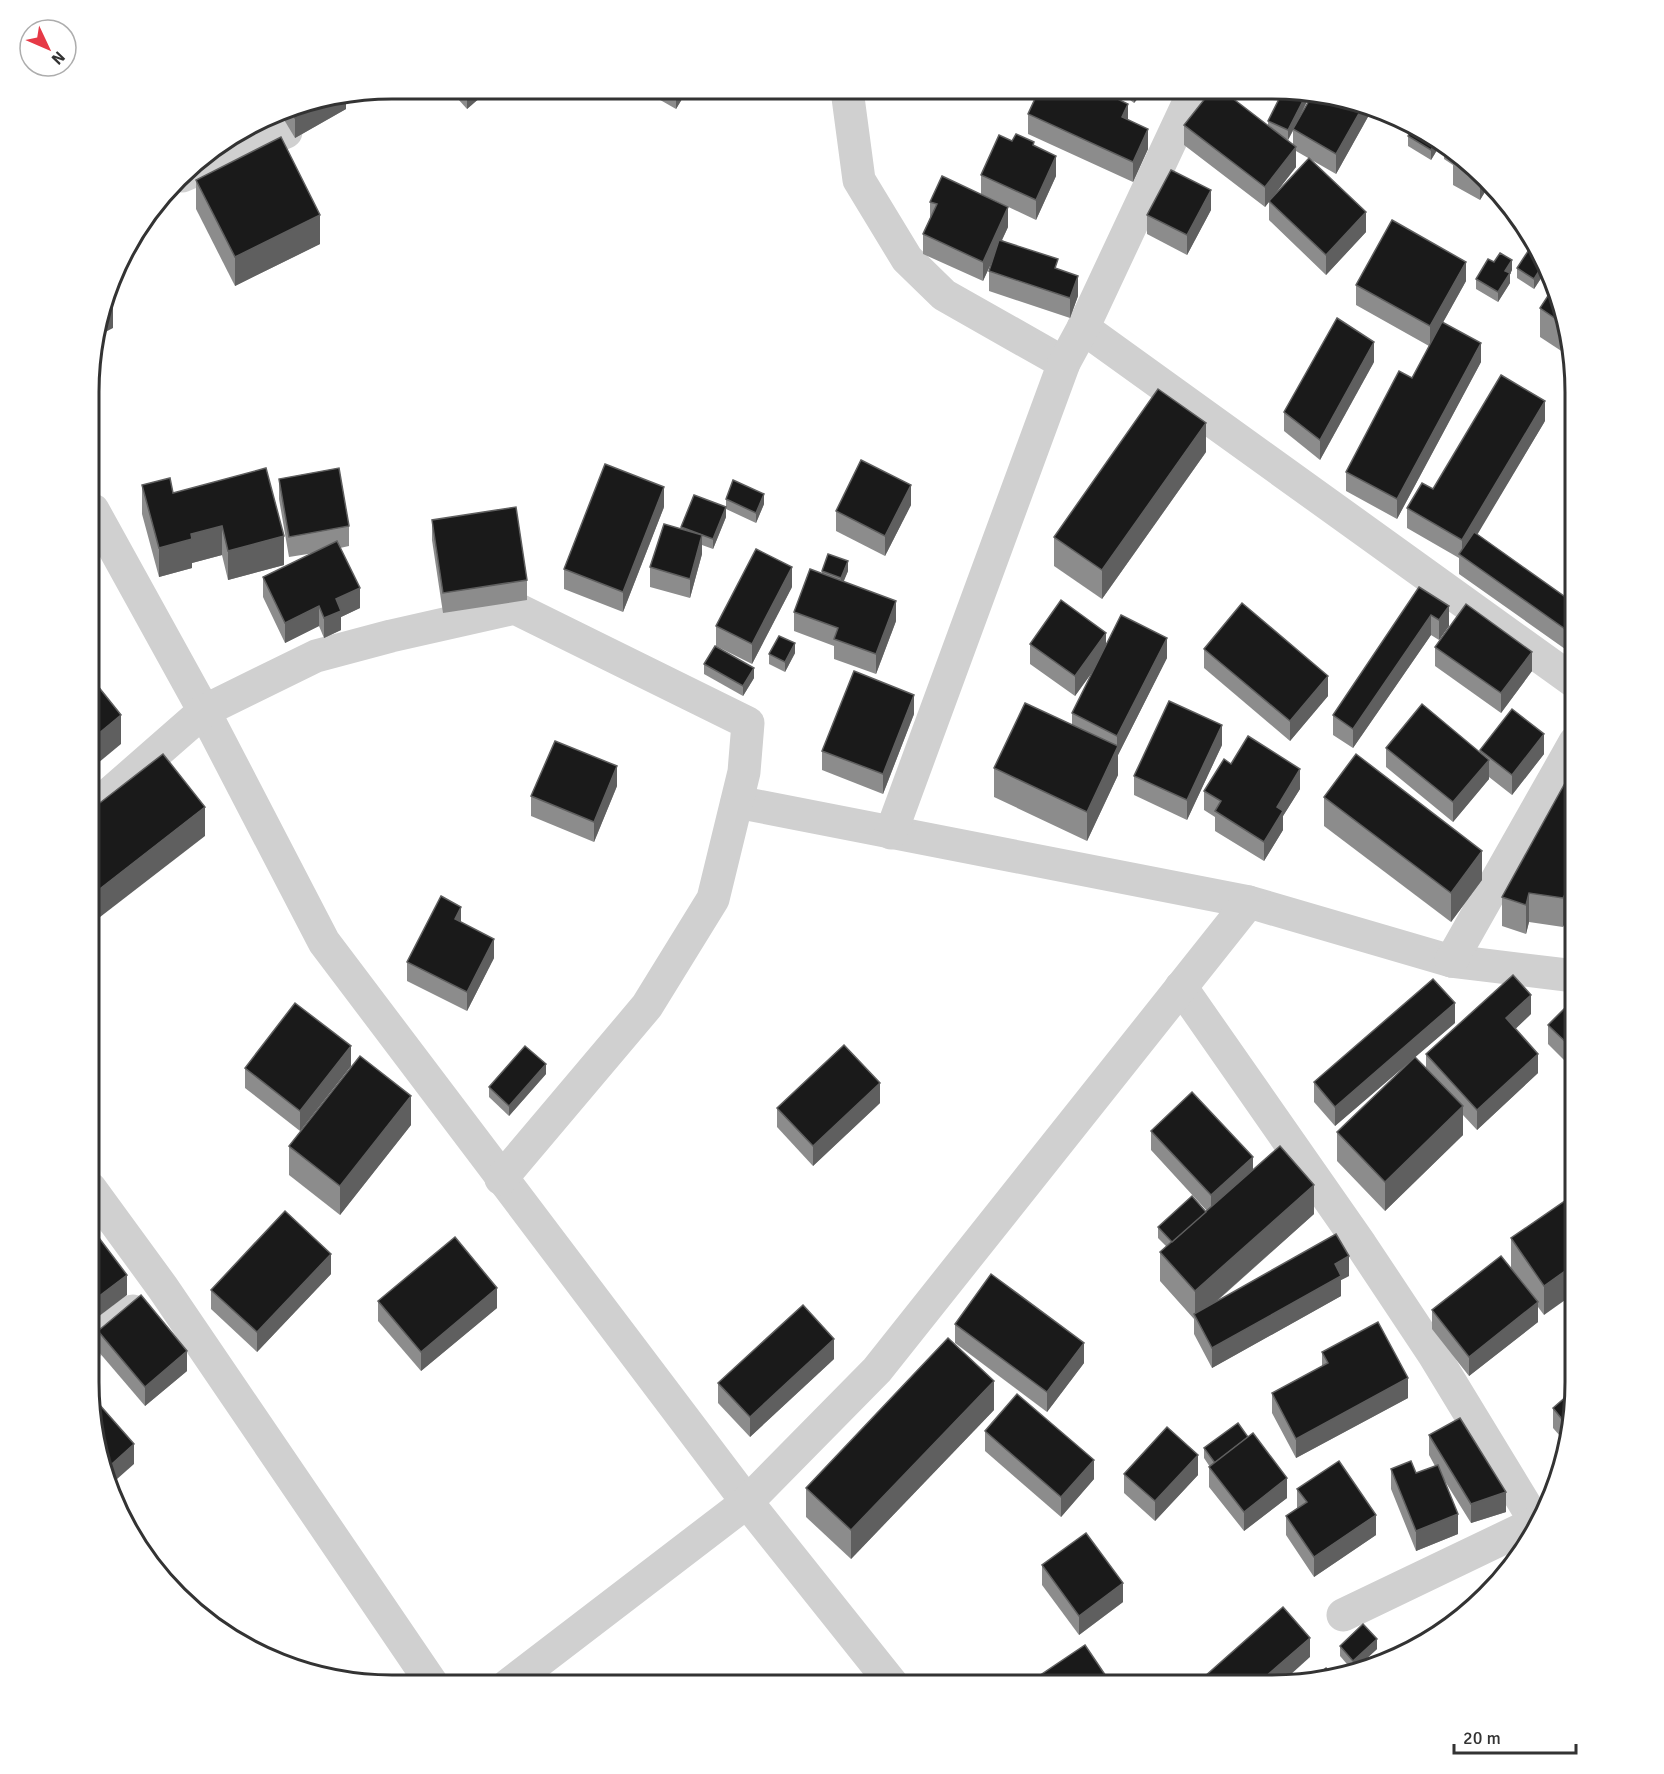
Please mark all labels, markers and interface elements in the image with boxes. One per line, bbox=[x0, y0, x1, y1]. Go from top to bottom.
north arrow bbox=[18, 18, 78, 78]
text: N bbox=[47, 47, 69, 69]
scale bar bbox=[1454, 1717, 1576, 1755]
text: 20 m bbox=[1463, 1727, 1501, 1749]

